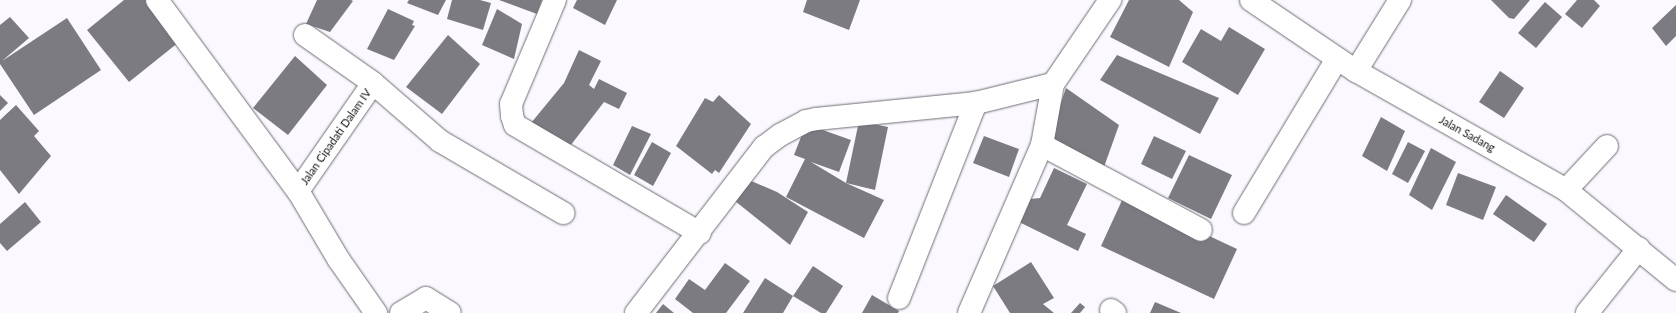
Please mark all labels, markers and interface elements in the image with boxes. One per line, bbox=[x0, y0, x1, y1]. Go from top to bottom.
street label: Jalan Cipadati Dalam IV bbox=[298, 87, 374, 187]
street label: Jalan Sadang bbox=[1437, 113, 1497, 155]

